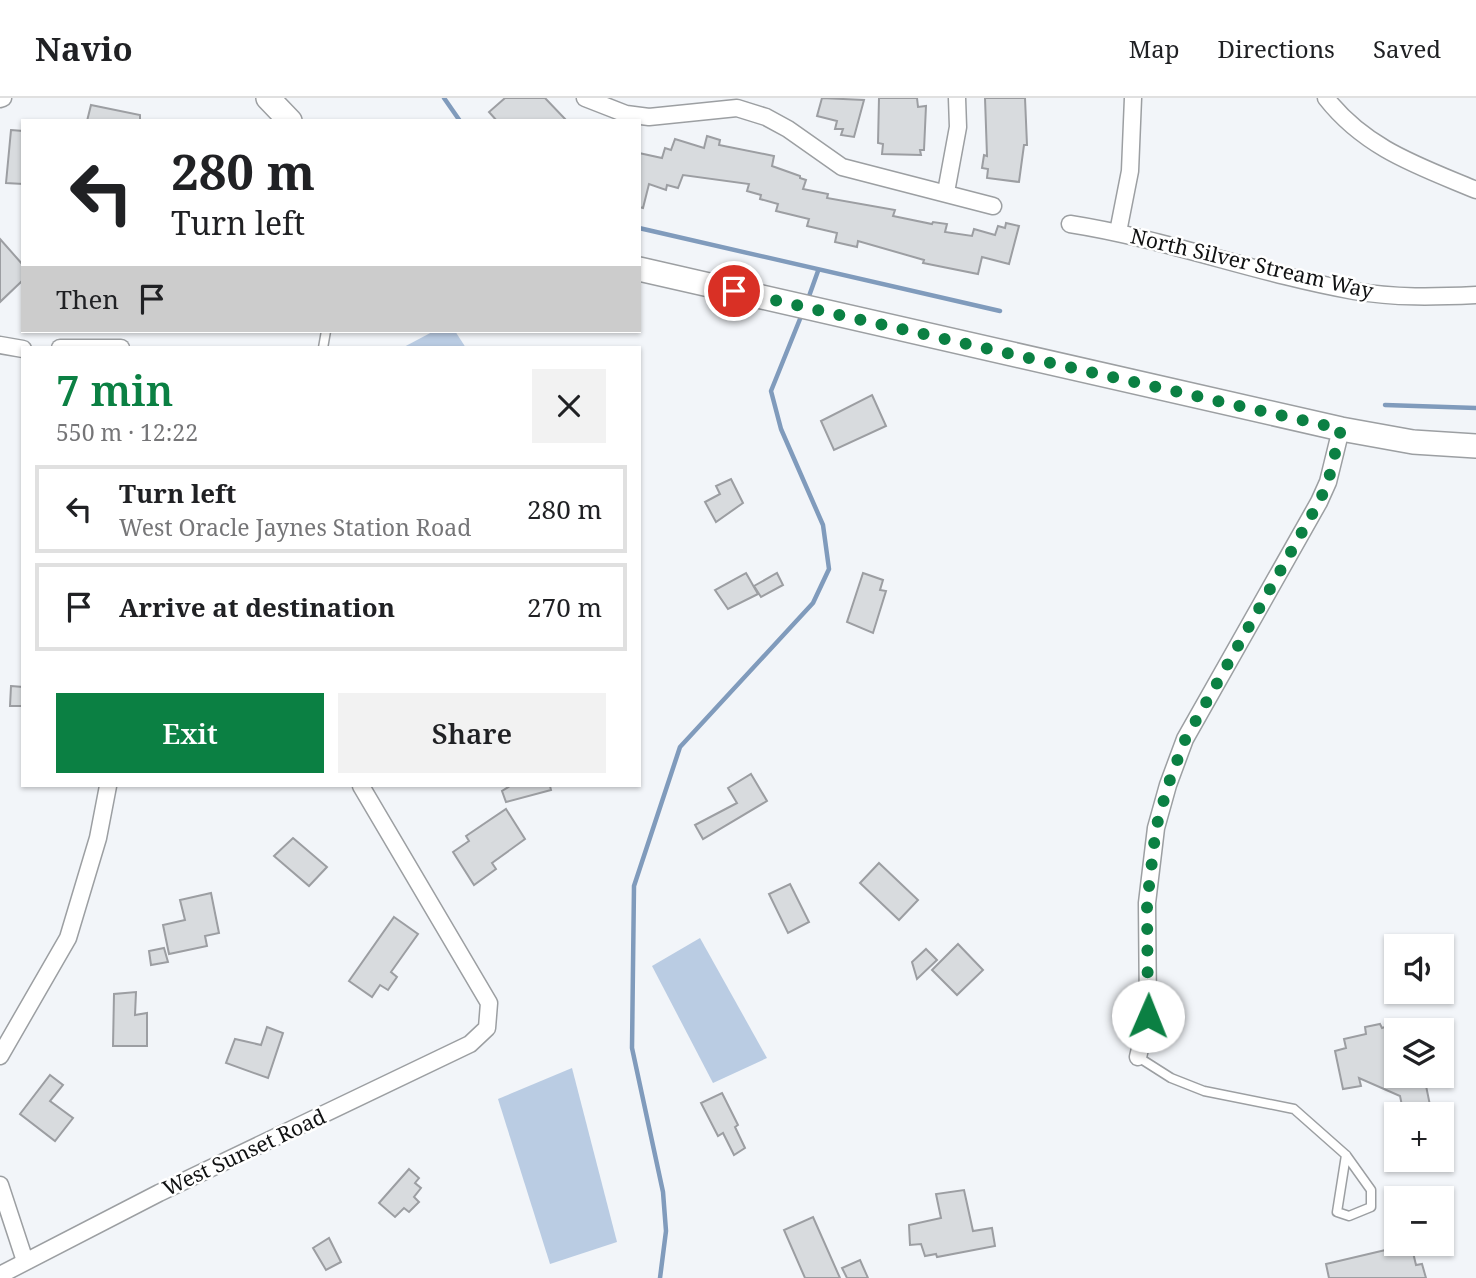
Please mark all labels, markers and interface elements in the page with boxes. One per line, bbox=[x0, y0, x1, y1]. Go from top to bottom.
text: Navio bbox=[35, 26, 133, 71]
text: Map bbox=[1129, 32, 1180, 65]
text: Directions bbox=[1218, 32, 1335, 65]
text: Saved bbox=[1373, 32, 1441, 65]
text: 280 m bbox=[171, 138, 315, 204]
icon: left bbox=[56, 147, 147, 238]
text: Turn left bbox=[171, 201, 305, 244]
street label: North Silver Stream Way bbox=[1128, 221, 1376, 305]
pin bbox=[704, 261, 764, 321]
icon: arrive bbox=[715, 272, 753, 310]
icon: arrive bbox=[133, 280, 171, 318]
text: Then bbox=[56, 281, 119, 317]
text: 7 min bbox=[56, 361, 173, 418]
button: close bbox=[532, 369, 606, 443]
text: 550 m · 12:22 bbox=[56, 416, 198, 448]
text: Turn left bbox=[119, 475, 236, 511]
icon: left bbox=[60, 490, 98, 528]
text: 280 m bbox=[527, 491, 602, 527]
text: West Oracle Jaynes Station Road bbox=[119, 511, 471, 543]
icon: arrive bbox=[60, 588, 98, 626]
text: Arrive at destination bbox=[119, 589, 395, 625]
text: 270 m bbox=[527, 589, 602, 625]
button: Exit bbox=[56, 693, 324, 773]
button: Share bbox=[338, 693, 606, 773]
map controls bbox=[1384, 934, 1454, 1256]
button: sound bbox=[1384, 934, 1454, 1004]
position arrow bbox=[1111, 979, 1185, 1053]
button: layers bbox=[1384, 1018, 1454, 1088]
street label: West Sunset Road bbox=[158, 1102, 330, 1202]
button: + bbox=[1384, 1102, 1454, 1172]
button: − bbox=[1384, 1186, 1454, 1256]

